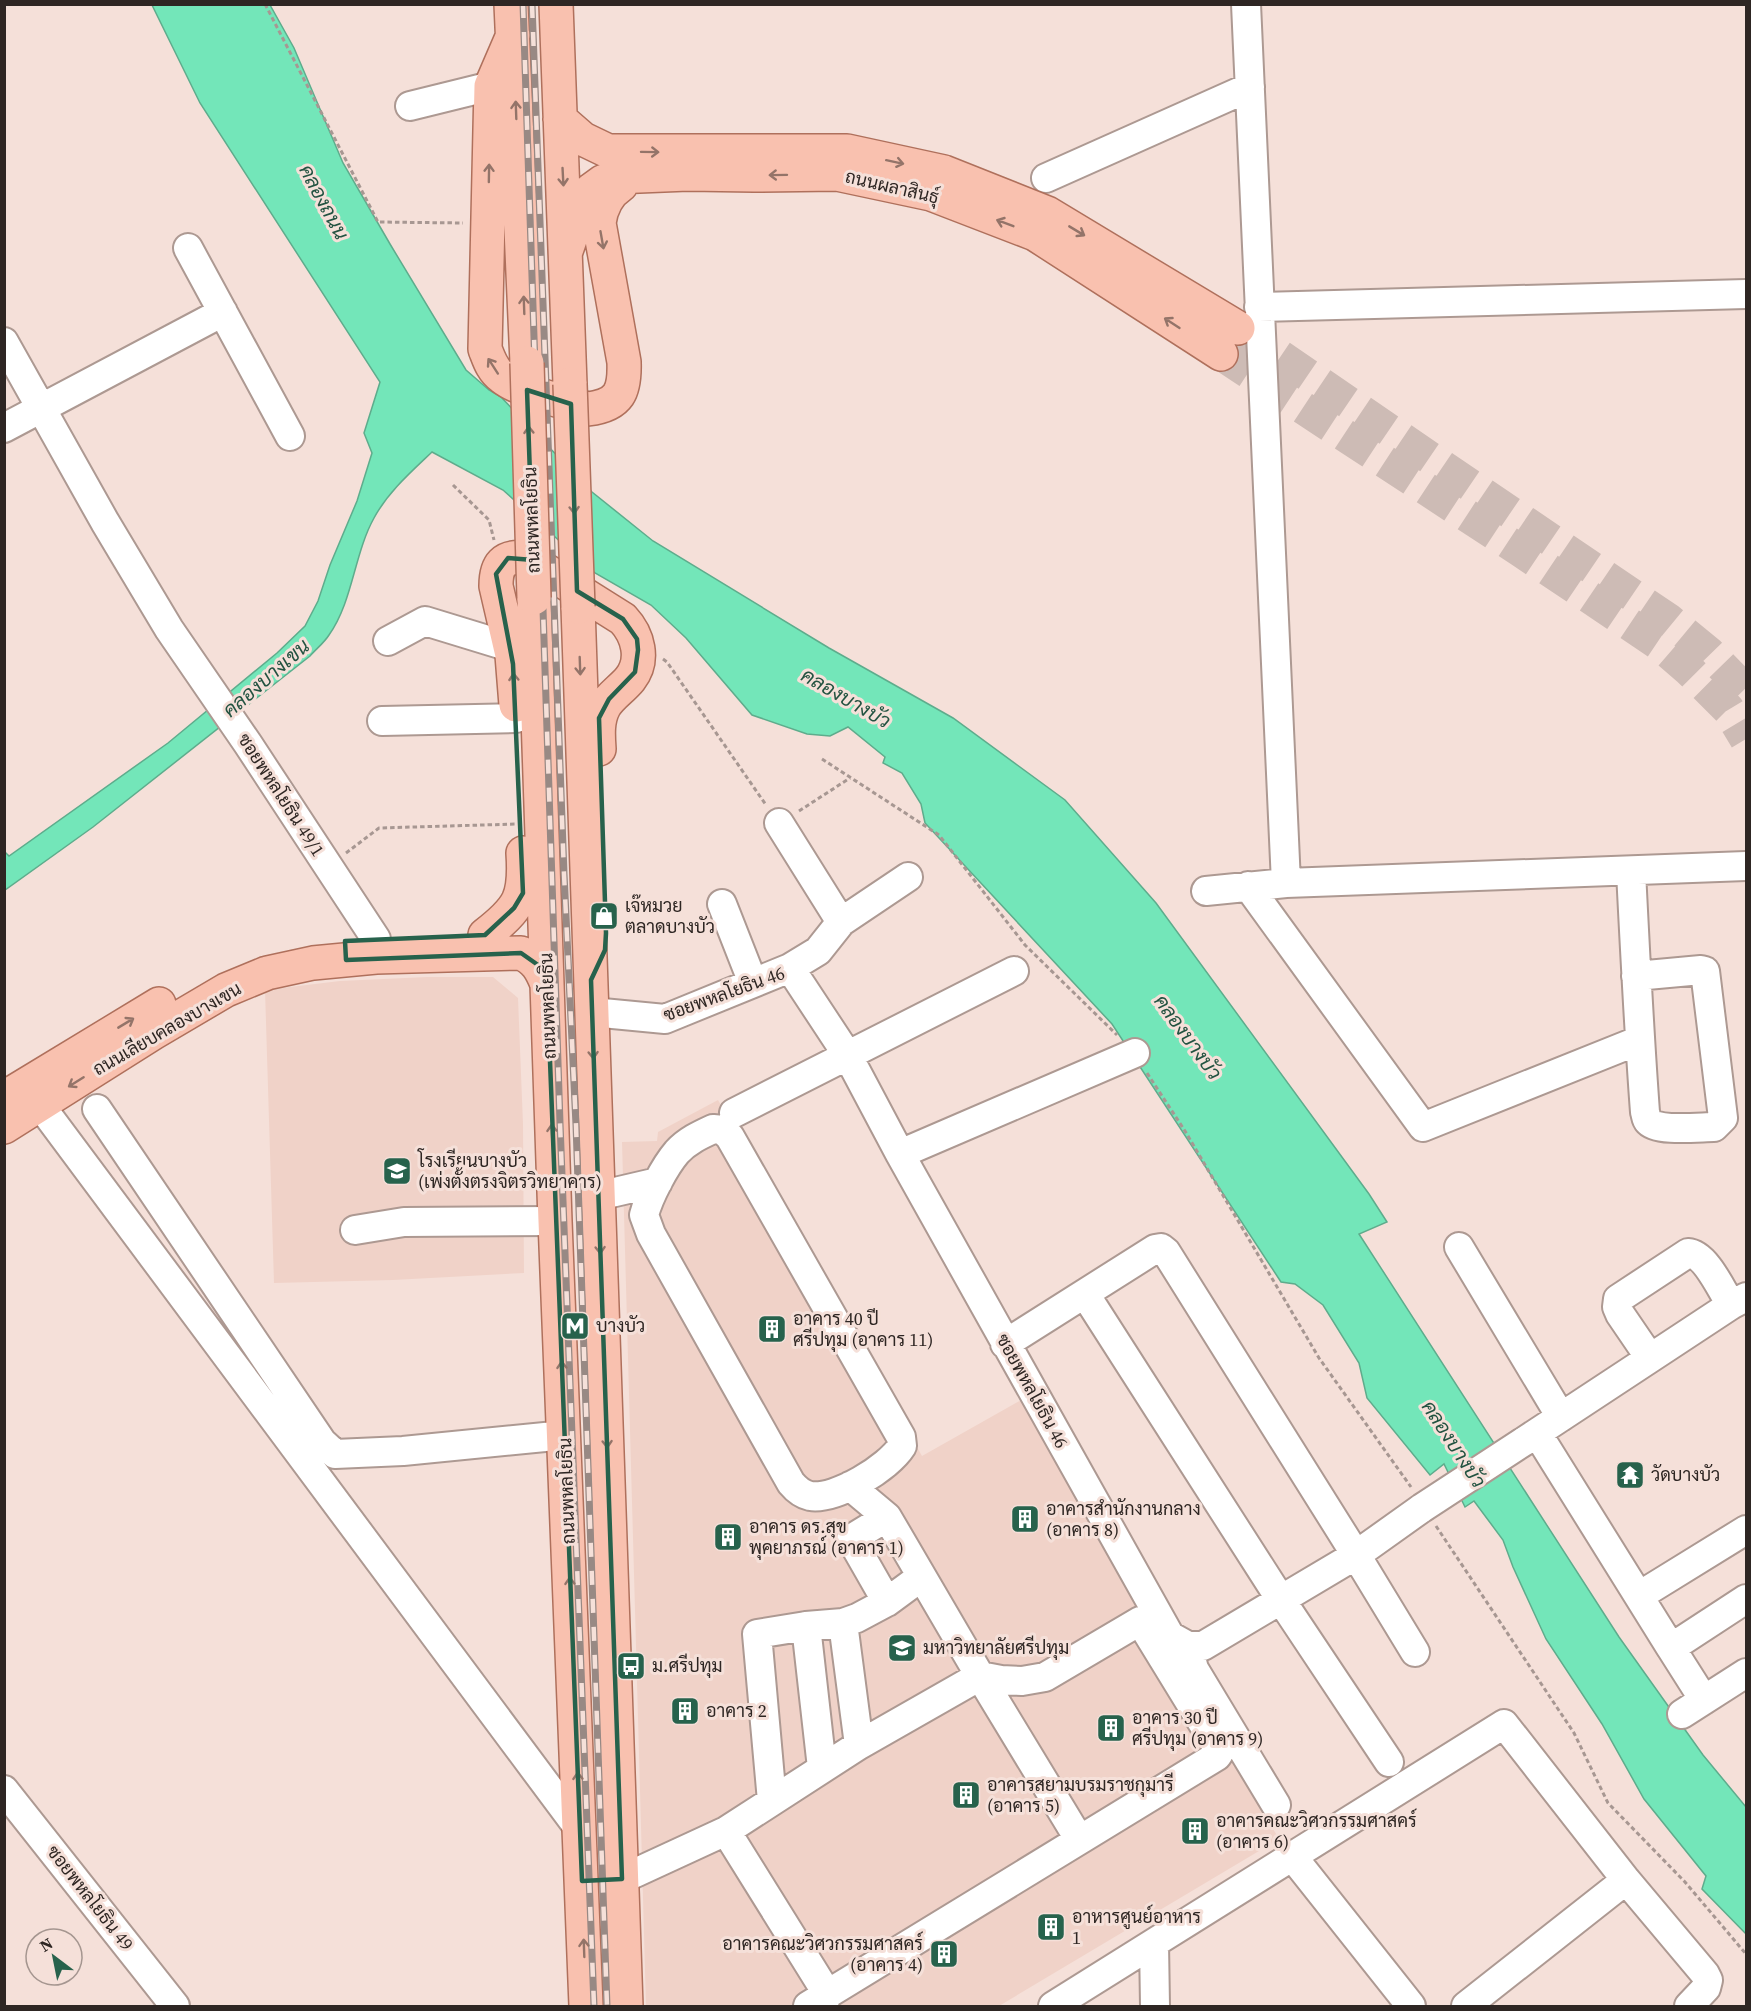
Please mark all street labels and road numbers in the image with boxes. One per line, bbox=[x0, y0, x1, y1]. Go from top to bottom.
street label: ถนนผลาสินธุ์ bbox=[843, 164, 942, 209]
street label: ถนนพหลโยธิน bbox=[517, 466, 546, 574]
street label: ซอยพหลโยธิน 49/1 bbox=[232, 728, 331, 861]
street label: ถนนพหลโยธิน bbox=[533, 952, 562, 1060]
street label: ซอยพหลโยธิน 46 bbox=[660, 960, 788, 1027]
street label: ถนนเลียบคลองบางเขน bbox=[88, 976, 246, 1081]
street label: ซอยพหลโยธิน 46 bbox=[991, 1329, 1074, 1453]
street label: ถนนพหลโยธิน bbox=[552, 1437, 581, 1545]
street label: ซอยพหลโยธิน 49 bbox=[41, 1840, 139, 1956]

